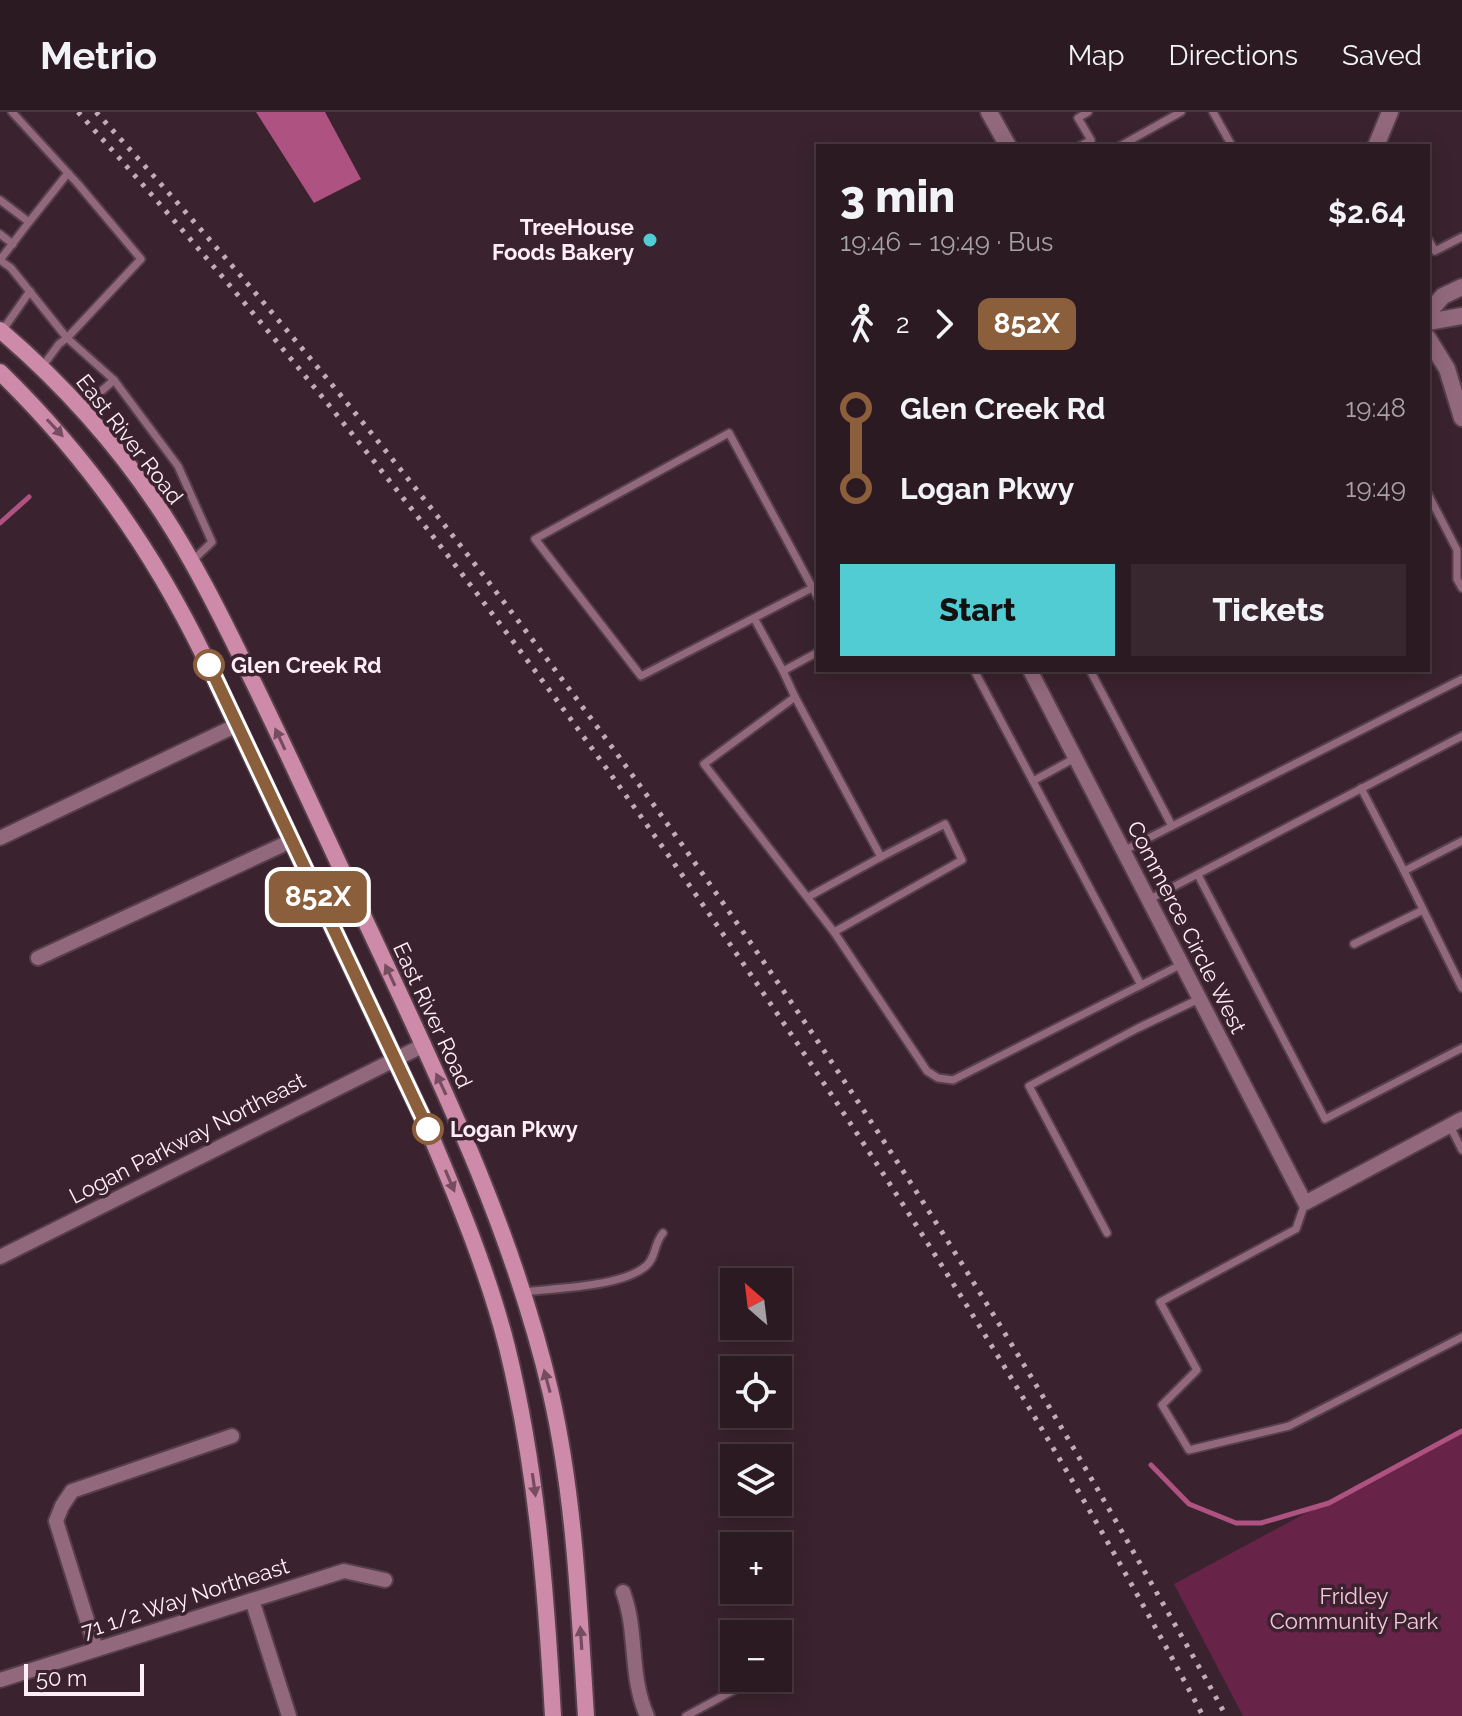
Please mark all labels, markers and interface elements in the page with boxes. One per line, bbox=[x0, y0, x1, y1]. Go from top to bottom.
text: Metrio bbox=[40, 33, 157, 78]
text: Map bbox=[1068, 39, 1125, 72]
text: Directions bbox=[1169, 39, 1298, 72]
text: Saved bbox=[1342, 39, 1422, 72]
text: 3 min bbox=[840, 171, 955, 222]
text: $2.64 bbox=[1328, 195, 1406, 230]
place label: TreeHouse Foods Bakery bbox=[492, 214, 634, 265]
text: 19:46 – 19:49 · Bus bbox=[840, 227, 1053, 257]
marker: TreeHouse Foods Bakery bbox=[641, 231, 659, 249]
icon: walk bbox=[840, 302, 884, 346]
icon: forward bbox=[922, 302, 966, 346]
text: 852X bbox=[994, 307, 1060, 340]
text: 2 bbox=[896, 309, 910, 339]
street label: East River Road bbox=[71, 369, 189, 509]
text: Glen Creek Rd bbox=[900, 391, 1105, 426]
text: 19:48 bbox=[1345, 393, 1406, 423]
one-way arrow bbox=[45, 418, 63, 437]
text: Logan Pkwy bbox=[900, 471, 1074, 506]
text: 19:49 bbox=[1345, 473, 1406, 503]
button: Start bbox=[840, 564, 1115, 656]
button: Tickets bbox=[1131, 564, 1406, 656]
marker: Glen Creek Rd bbox=[194, 650, 224, 680]
place label: Glen Creek Rd bbox=[231, 652, 382, 678]
one-way arrow bbox=[273, 728, 287, 751]
street label: Commerce Circle West bbox=[1122, 816, 1252, 1038]
line badge: 852X bbox=[262, 871, 374, 923]
text: 852X bbox=[285, 880, 351, 913]
street label: East River Road bbox=[388, 938, 478, 1092]
one-way arrow bbox=[383, 963, 397, 986]
street label: Logan Parkway Northeast bbox=[65, 1067, 310, 1209]
one-way arrow bbox=[434, 1072, 448, 1095]
marker: Logan Pkwy bbox=[413, 1114, 443, 1144]
place label: Logan Pkwy bbox=[450, 1116, 578, 1142]
one-way arrow bbox=[443, 1169, 456, 1193]
north arrow bbox=[720, 1268, 792, 1340]
map controls bbox=[720, 1268, 792, 1692]
button: locate bbox=[720, 1356, 792, 1428]
one-way arrow bbox=[541, 1368, 553, 1393]
button: layers bbox=[720, 1444, 792, 1516]
one-way arrow bbox=[528, 1473, 541, 1498]
button: + bbox=[720, 1532, 792, 1604]
street label: 71 1/2 Way Northeast bbox=[78, 1552, 293, 1644]
park label: Fridley Community Park bbox=[1270, 1583, 1439, 1634]
button: − bbox=[720, 1620, 792, 1692]
one-way arrow bbox=[574, 1625, 587, 1650]
scale bar bbox=[24, 1660, 144, 1696]
text: 50 m bbox=[36, 1665, 87, 1691]

